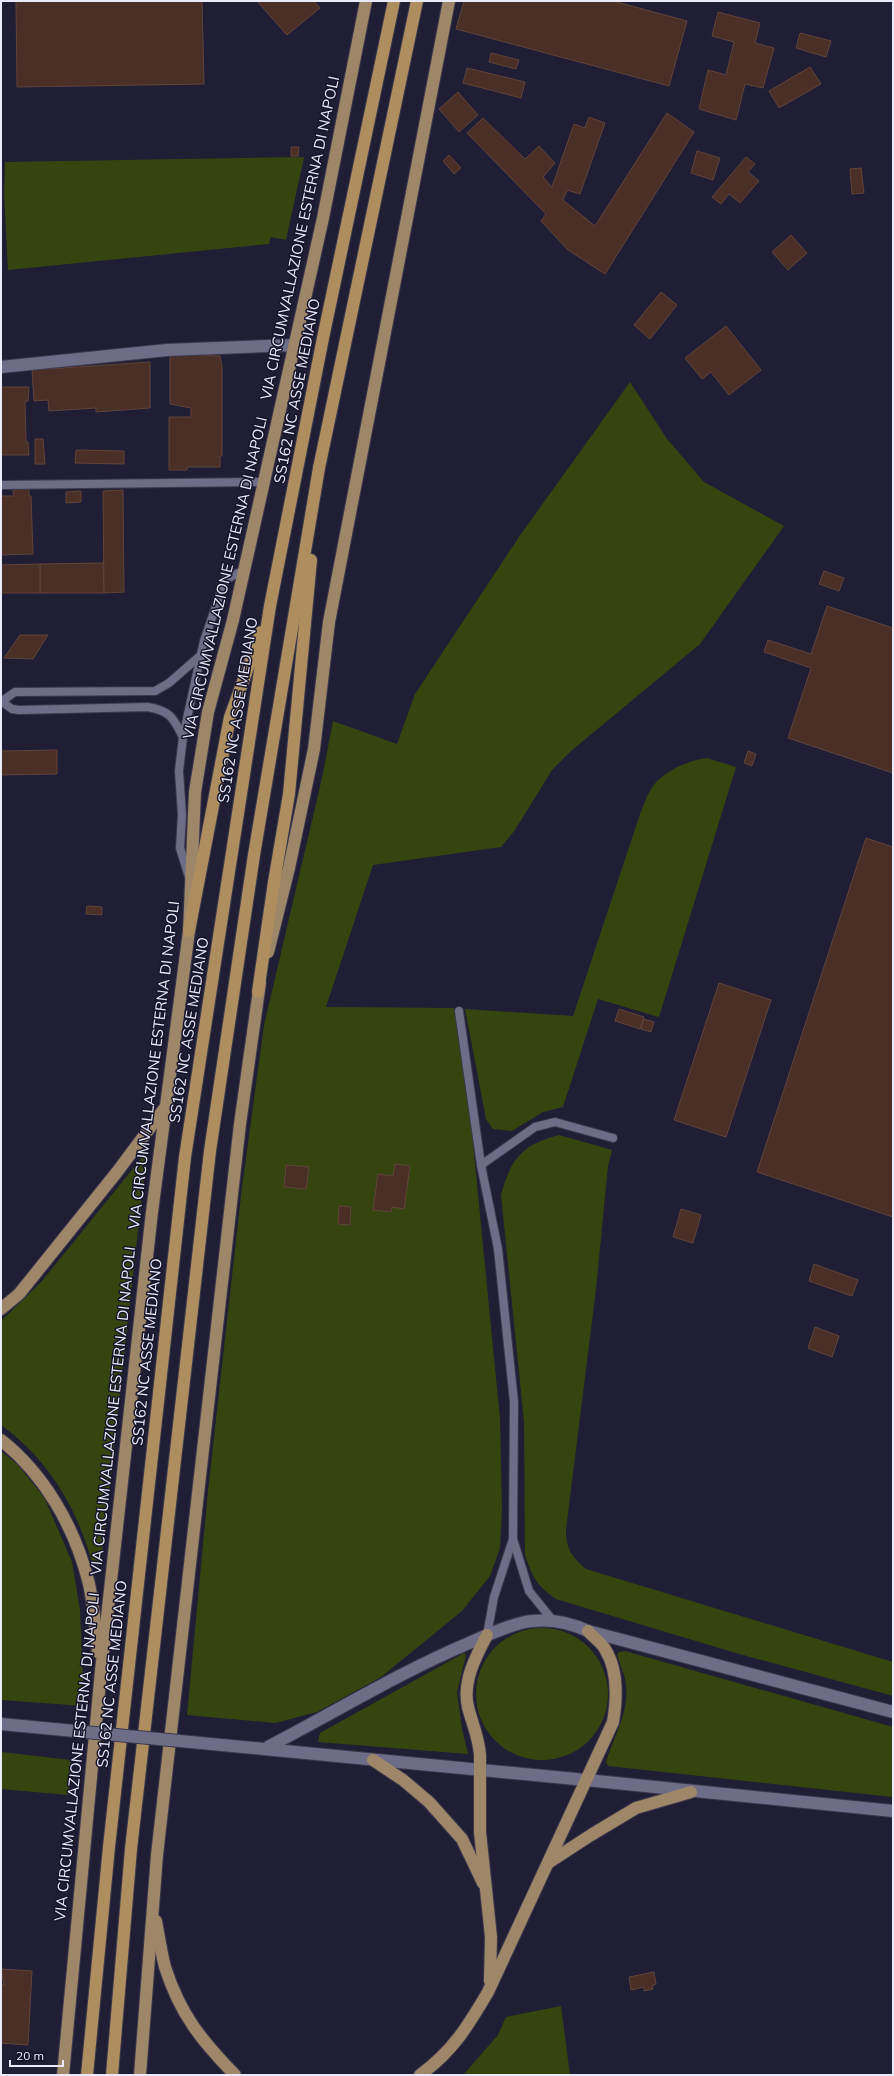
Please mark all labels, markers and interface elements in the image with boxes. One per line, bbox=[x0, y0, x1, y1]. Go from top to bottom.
street label: VIA CIRCUMVALLAZIONE ESTERNA DI NAPOLI bbox=[256, 74, 343, 402]
street label: SS162 NC ASSE MEDIANO bbox=[269, 297, 324, 485]
street label: VIA CIRCUMVALLAZIONE ESTERNA DI NAPOLI bbox=[178, 415, 271, 741]
street label: SS162 NC ASSE MEDIANO bbox=[213, 616, 262, 804]
street label: VIA CIRCUMVALLAZIONE ESTERNA DI NAPOLI bbox=[124, 900, 183, 1230]
street label: SS162 NC ASSE MEDIANO bbox=[164, 936, 213, 1124]
street label: VIA CIRCUMVALLAZIONE ESTERNA DI NAPOLI bbox=[86, 1246, 139, 1576]
street label: SS162 NC ASSE MEDIANO bbox=[127, 1258, 166, 1446]
street label: SS162 NC ASSE MEDIANO bbox=[92, 1580, 131, 1768]
street label: VIA CIRCUMVALLAZIONE ESTERNA DI NAPOLI bbox=[50, 1592, 103, 1922]
scale bar bbox=[10, 2042, 63, 2068]
text: 20 m bbox=[16, 2048, 44, 2063]

